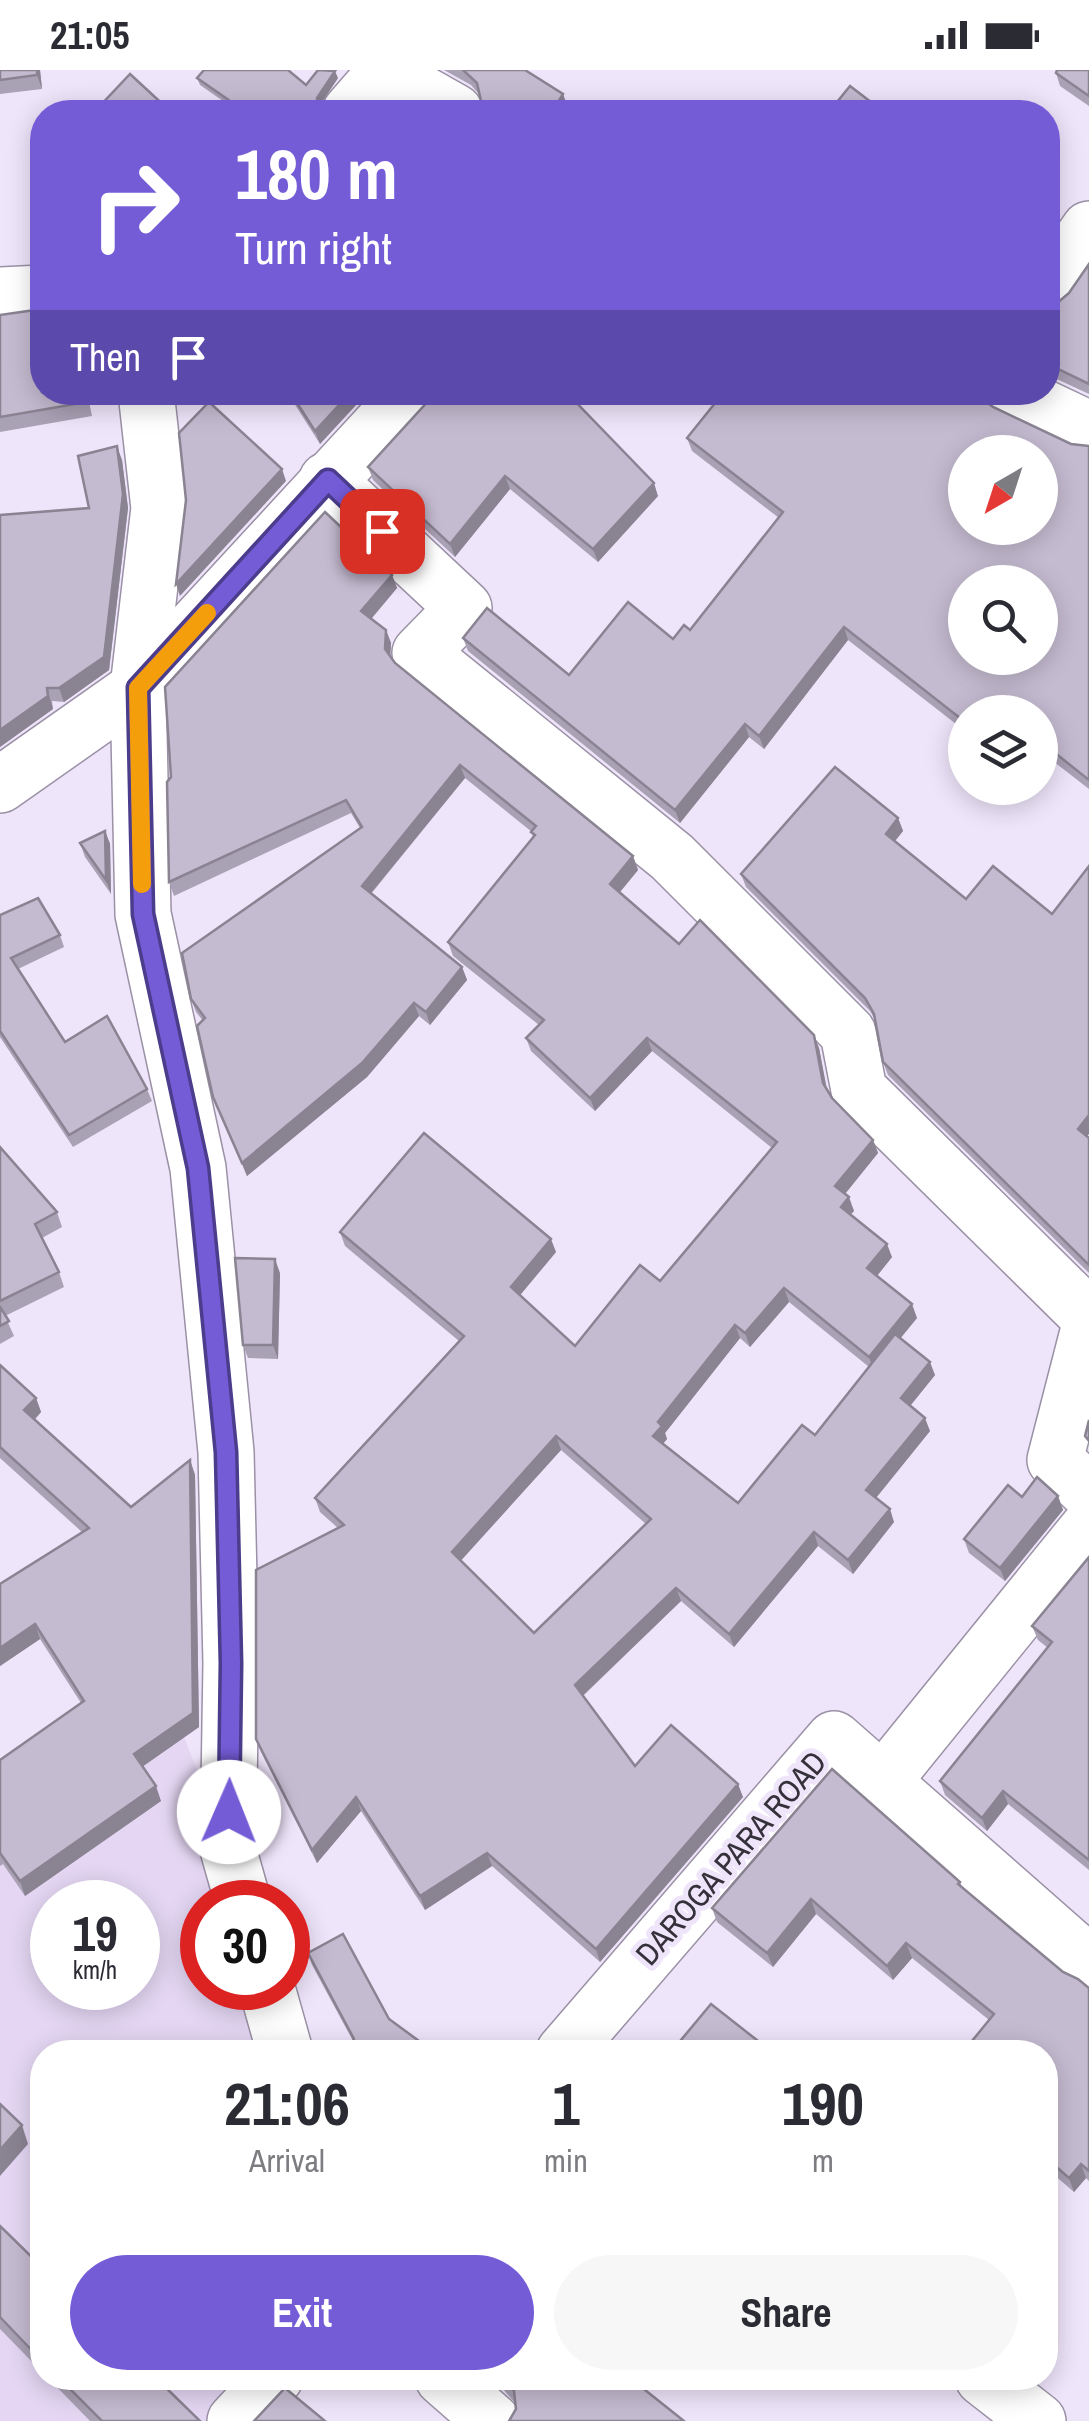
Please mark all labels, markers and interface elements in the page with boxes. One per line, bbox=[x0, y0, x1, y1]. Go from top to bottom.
text: 21:05 bbox=[50, 10, 130, 61]
text: 180 m bbox=[235, 127, 398, 221]
icon: right bbox=[70, 140, 200, 270]
text: Turn right bbox=[235, 217, 392, 278]
icon: arrive bbox=[161, 330, 216, 385]
text: Then bbox=[70, 332, 141, 383]
north arrow bbox=[948, 435, 1058, 545]
map controls bbox=[948, 435, 1058, 805]
pin bbox=[340, 489, 425, 574]
icon: arrive bbox=[355, 504, 410, 559]
button: search bbox=[948, 565, 1058, 675]
button: layers bbox=[948, 695, 1058, 805]
street label: DAROGA PARA ROAD bbox=[626, 1741, 836, 1974]
position arrow bbox=[177, 1760, 281, 1864]
speed limit sign: 30 bbox=[180, 1880, 310, 2010]
text: 19 bbox=[72, 1899, 118, 1967]
text: km/h bbox=[73, 1953, 117, 1987]
text: 21:06 bbox=[224, 2063, 350, 2144]
text: 1 bbox=[552, 2063, 580, 2144]
text: 190 bbox=[782, 2063, 864, 2144]
text: Arrival bbox=[249, 2139, 325, 2182]
text: min bbox=[544, 2139, 588, 2182]
text: m bbox=[812, 2139, 834, 2182]
button: Exit bbox=[70, 2255, 534, 2370]
button: Share bbox=[554, 2255, 1018, 2370]

